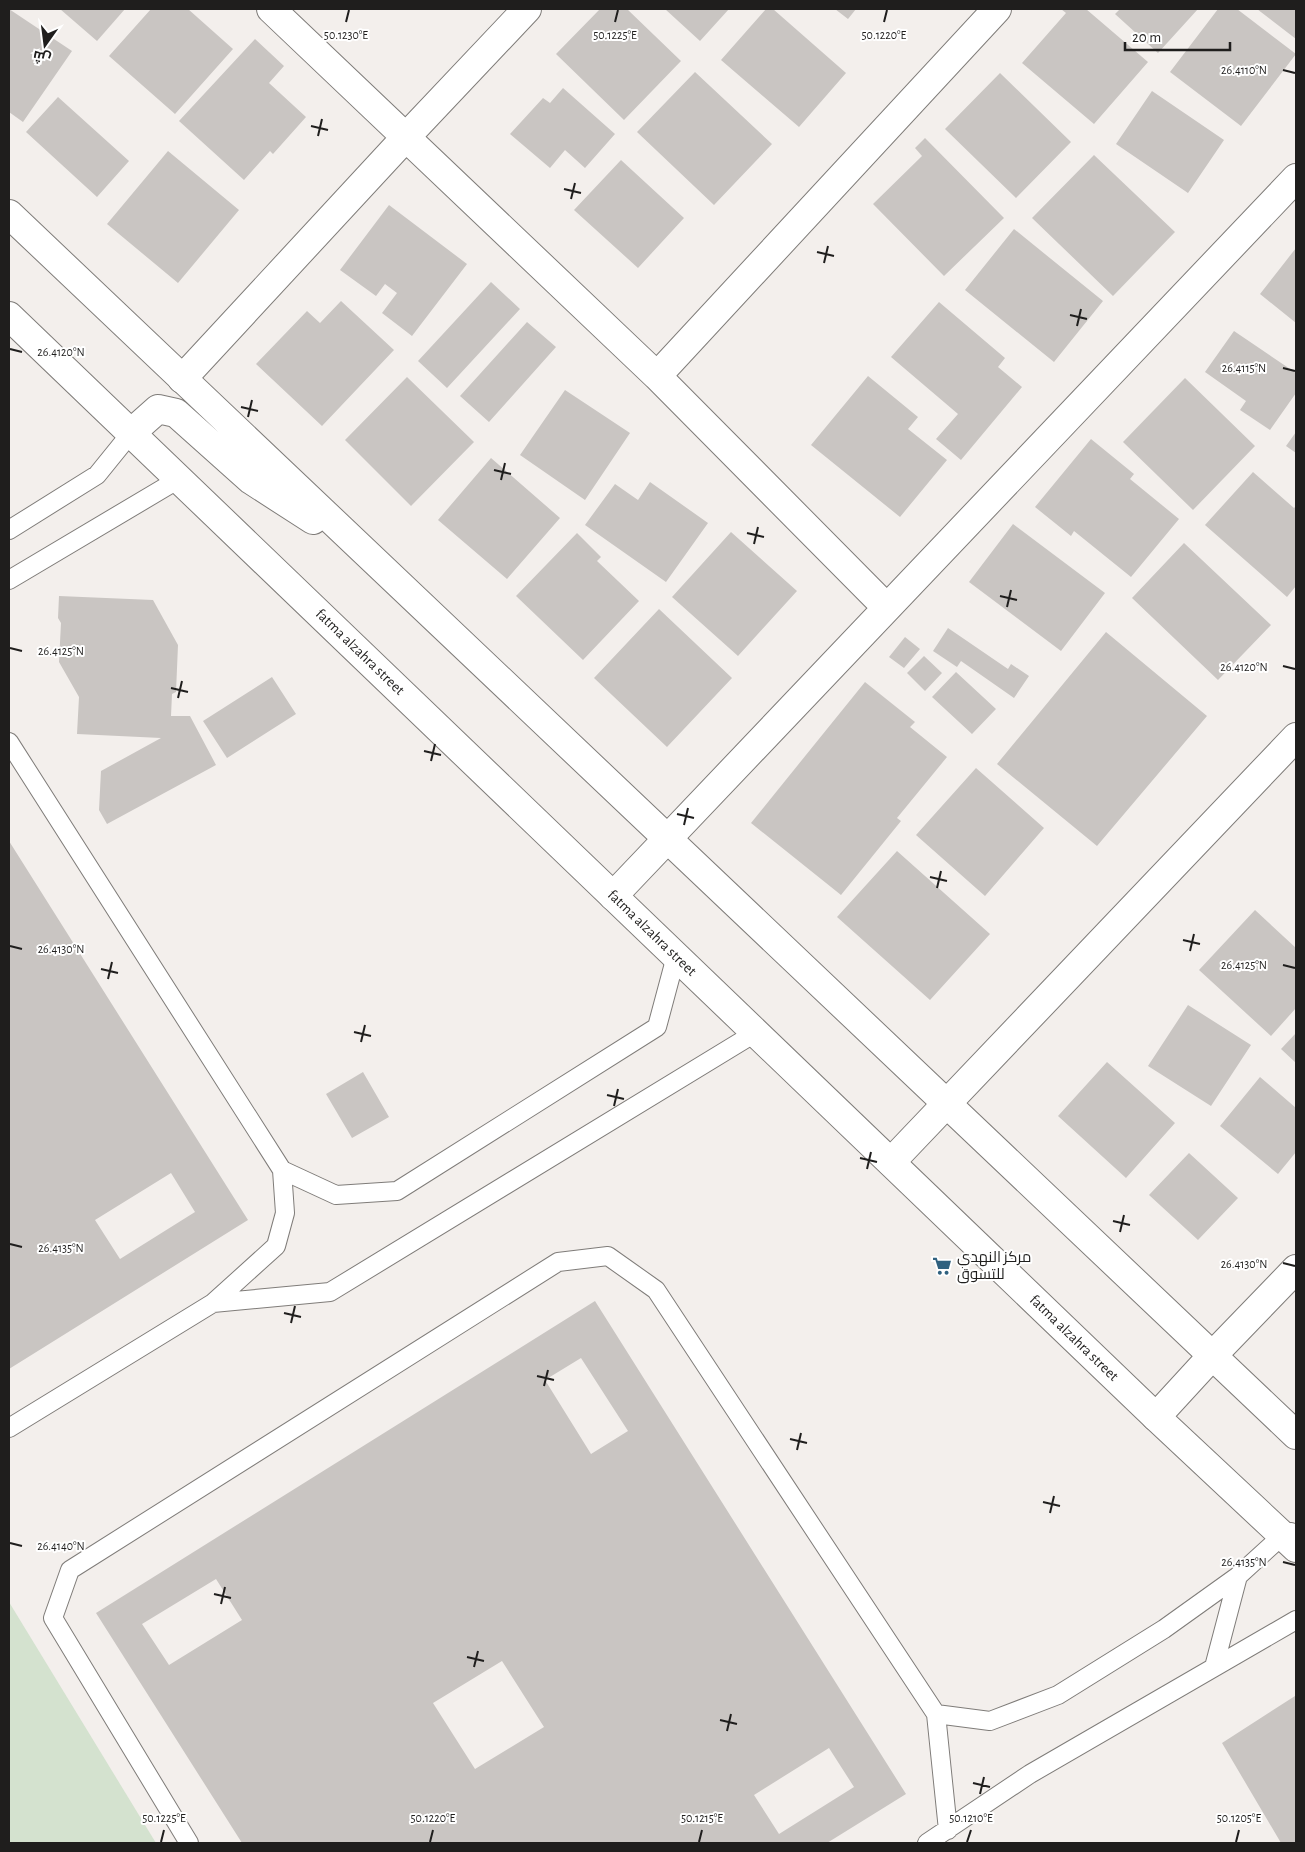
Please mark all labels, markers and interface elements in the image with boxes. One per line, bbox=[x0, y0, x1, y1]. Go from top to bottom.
north arrow bbox=[20, 20, 70, 70]
scale bar bbox=[1125, 20, 1230, 52]
text: 50.1230°E bbox=[324, 29, 368, 41]
text: 50.1225°E bbox=[593, 29, 637, 41]
text: 50.1220°E bbox=[862, 29, 907, 41]
text: 20 m bbox=[1132, 30, 1161, 45]
text: ش bbox=[31, 47, 53, 68]
text: 26.4110°N bbox=[1221, 64, 1267, 76]
text: 26.4120°N bbox=[37, 346, 85, 358]
text: 26.4115°N bbox=[1222, 362, 1266, 374]
street label: fatma alzahra street bbox=[313, 606, 407, 698]
text: 26.4125°N bbox=[38, 645, 84, 657]
text: 26.4120°N bbox=[1220, 661, 1268, 673]
street label: fatma alzahra street bbox=[605, 887, 699, 979]
text: 26.4130°N bbox=[38, 943, 84, 955]
text: 26.4125°N bbox=[1221, 959, 1267, 971]
text: 26.4135°N bbox=[38, 1242, 84, 1254]
place label: مركز النهدي للتسوق bbox=[957, 1250, 1031, 1284]
supermarket icon: مركز النهدي للتسوق bbox=[931, 1255, 953, 1277]
text: 26.4130°N bbox=[1221, 1258, 1267, 1270]
street label: fatma alzahra street bbox=[1027, 1292, 1121, 1384]
text: 26.4140°N bbox=[37, 1540, 85, 1552]
text: 26.4135°N bbox=[1221, 1556, 1267, 1568]
text: 50.1225°E bbox=[142, 1812, 186, 1824]
text: 50.1220°E bbox=[411, 1812, 456, 1824]
text: 50.1215°E bbox=[681, 1812, 723, 1824]
text: 50.1210°E bbox=[949, 1812, 993, 1824]
text: 50.1205°E bbox=[1217, 1812, 1261, 1824]

